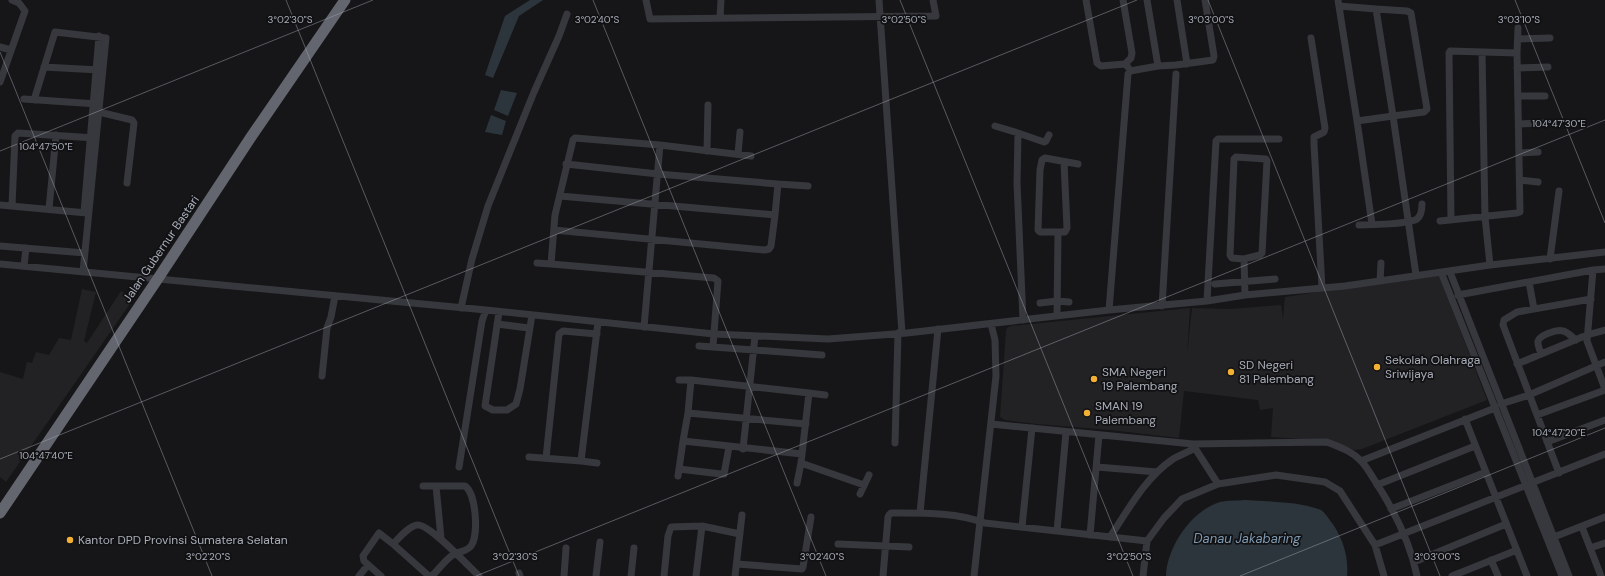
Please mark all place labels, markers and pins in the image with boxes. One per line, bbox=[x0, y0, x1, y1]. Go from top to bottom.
place label: Sekolah Olahraga Sriwijaya bbox=[1385, 352, 1480, 382]
place label: SD Negeri 81 Palembang bbox=[1239, 357, 1314, 387]
marker: Sekolah Olahraga Sriwijaya bbox=[1372, 362, 1382, 372]
place label: SMA Negeri 19 Palembang bbox=[1102, 364, 1178, 394]
marker: SD Negeri 81 Palembang bbox=[1226, 367, 1236, 377]
marker: SMA Negeri 19 Palembang bbox=[1089, 374, 1099, 384]
place label: SMAN 19 Palembang bbox=[1095, 398, 1156, 428]
marker: SMAN 19 Palembang bbox=[1082, 408, 1092, 418]
place label: Kantor DPD Provinsi Sumatera Selatan bbox=[78, 532, 288, 548]
marker: Kantor DPD Provinsi Sumatera Selatan bbox=[65, 535, 75, 545]

